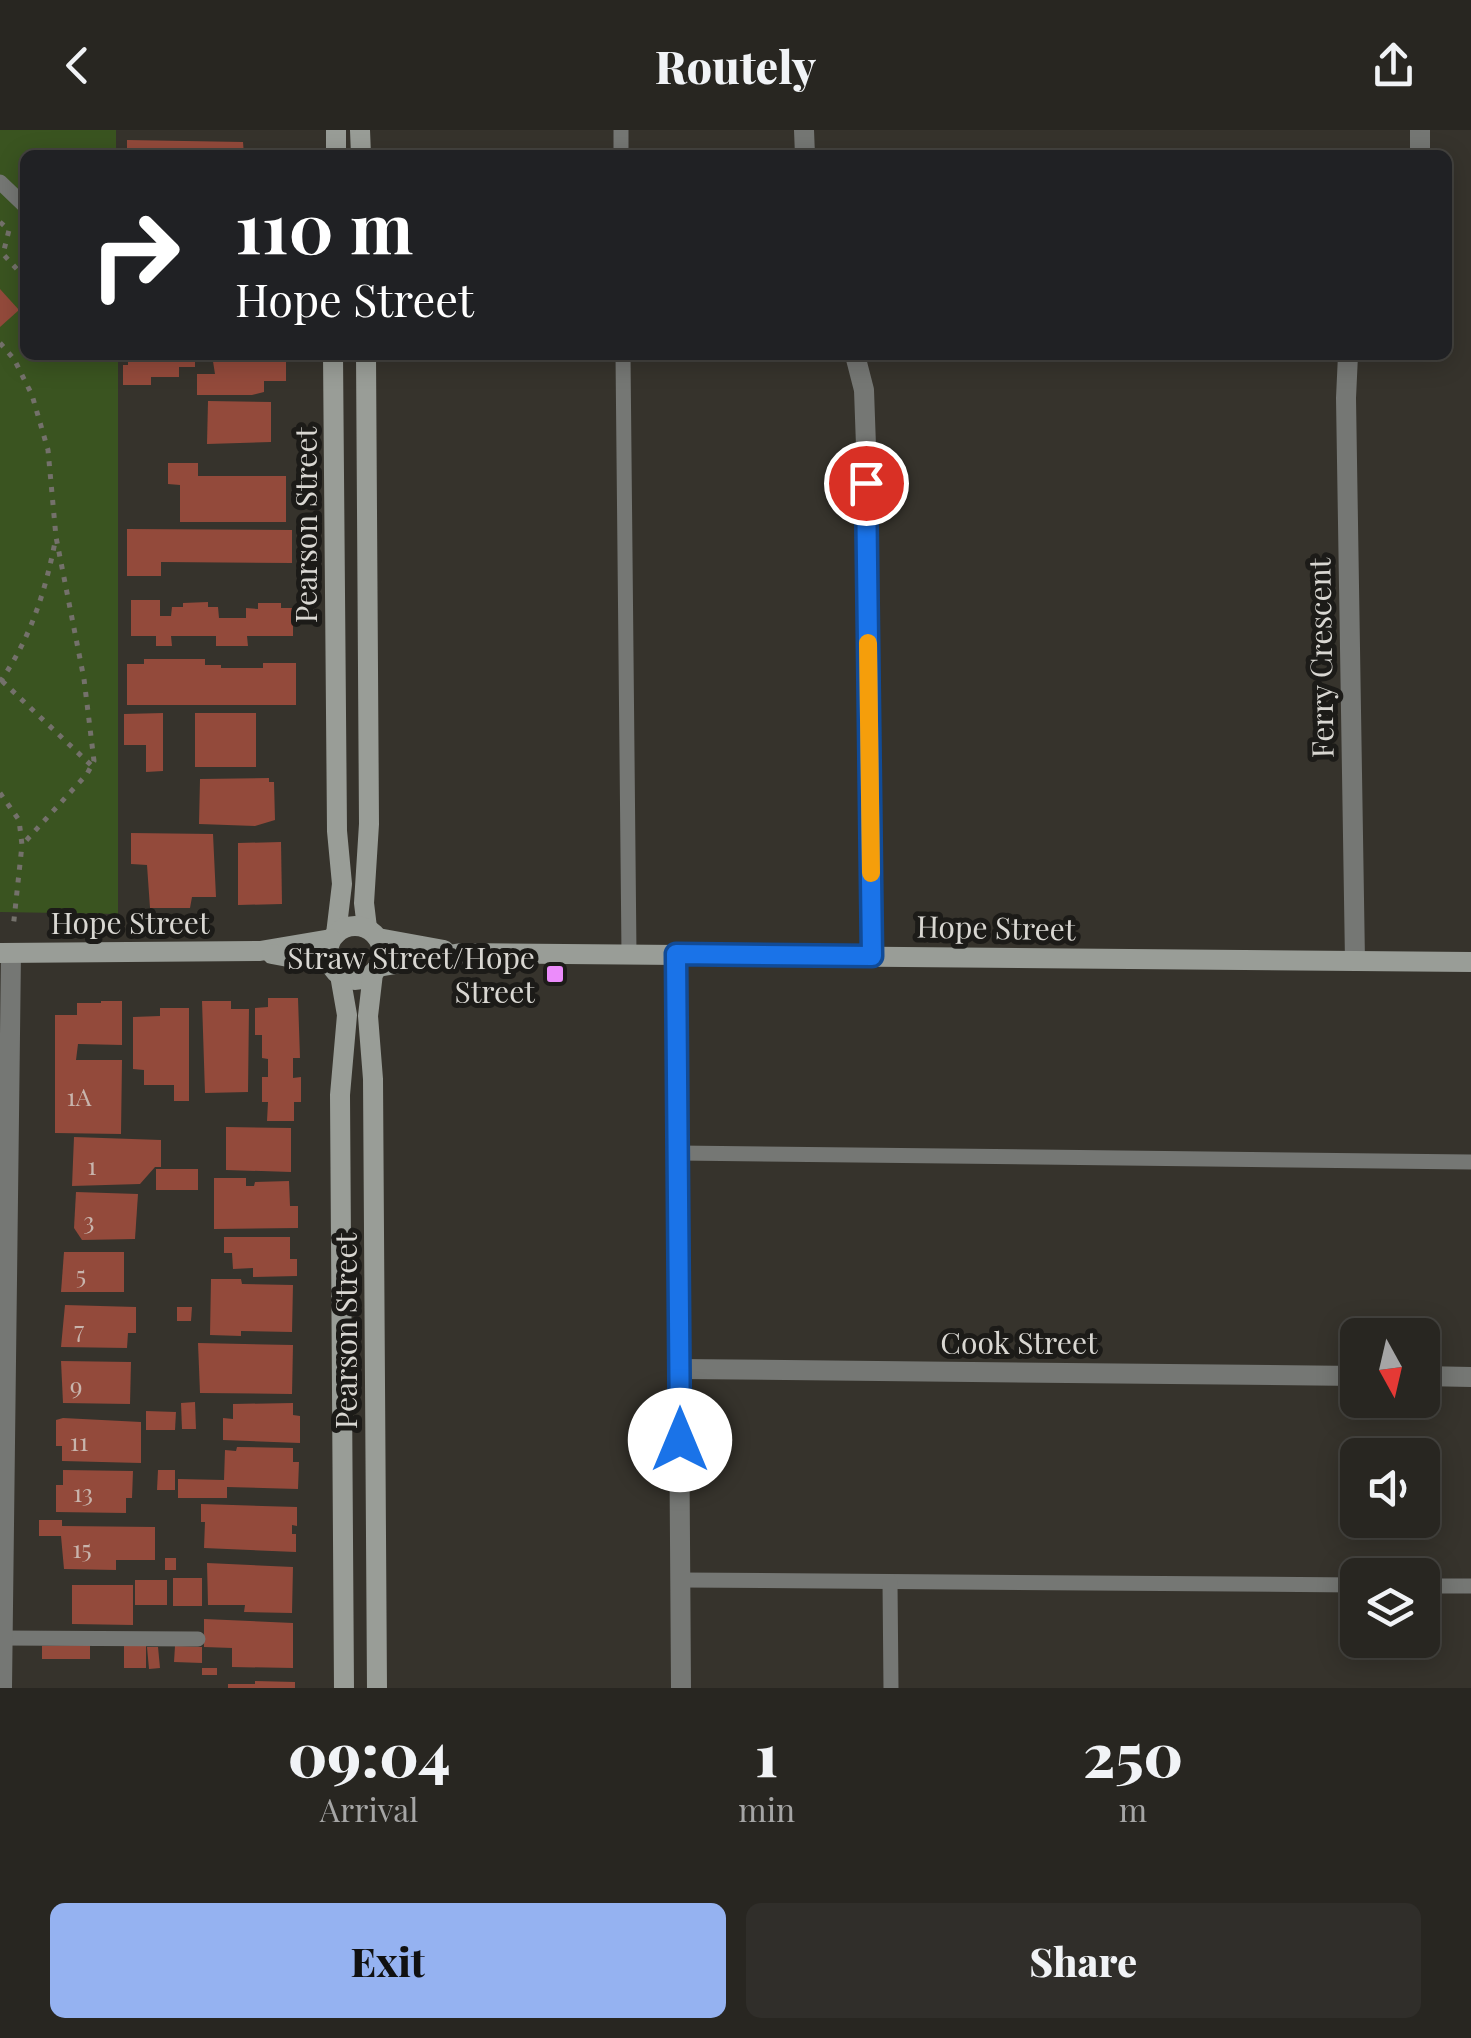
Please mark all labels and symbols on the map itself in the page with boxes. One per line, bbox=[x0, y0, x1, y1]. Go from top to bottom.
street label: Pearson Street bbox=[285, 426, 325, 623]
pin bbox=[824, 441, 909, 526]
street label: Ferry Crescent bbox=[1298, 557, 1342, 758]
street label: Hope Street bbox=[50, 902, 210, 942]
street label: Hope Street bbox=[916, 906, 1076, 948]
place label: Straw Street/Hope Street bbox=[287, 937, 535, 1011]
marker: Straw Street/Hope Street bbox=[544, 963, 566, 985]
house number: 1A bbox=[66, 1079, 92, 1112]
house number: 1 bbox=[87, 1148, 97, 1181]
house number: 3 bbox=[83, 1203, 95, 1236]
street label: Pearson Street bbox=[325, 1232, 365, 1429]
house number: 5 bbox=[76, 1257, 86, 1290]
house number: 7 bbox=[74, 1312, 84, 1345]
north arrow bbox=[1340, 1318, 1440, 1418]
street label: Cook Street bbox=[940, 1322, 1098, 1362]
house number: 9 bbox=[70, 1368, 82, 1401]
position arrow bbox=[628, 1388, 732, 1492]
house number: 11 bbox=[70, 1424, 88, 1457]
house number: 13 bbox=[73, 1475, 93, 1508]
house number: 15 bbox=[72, 1531, 92, 1564]

